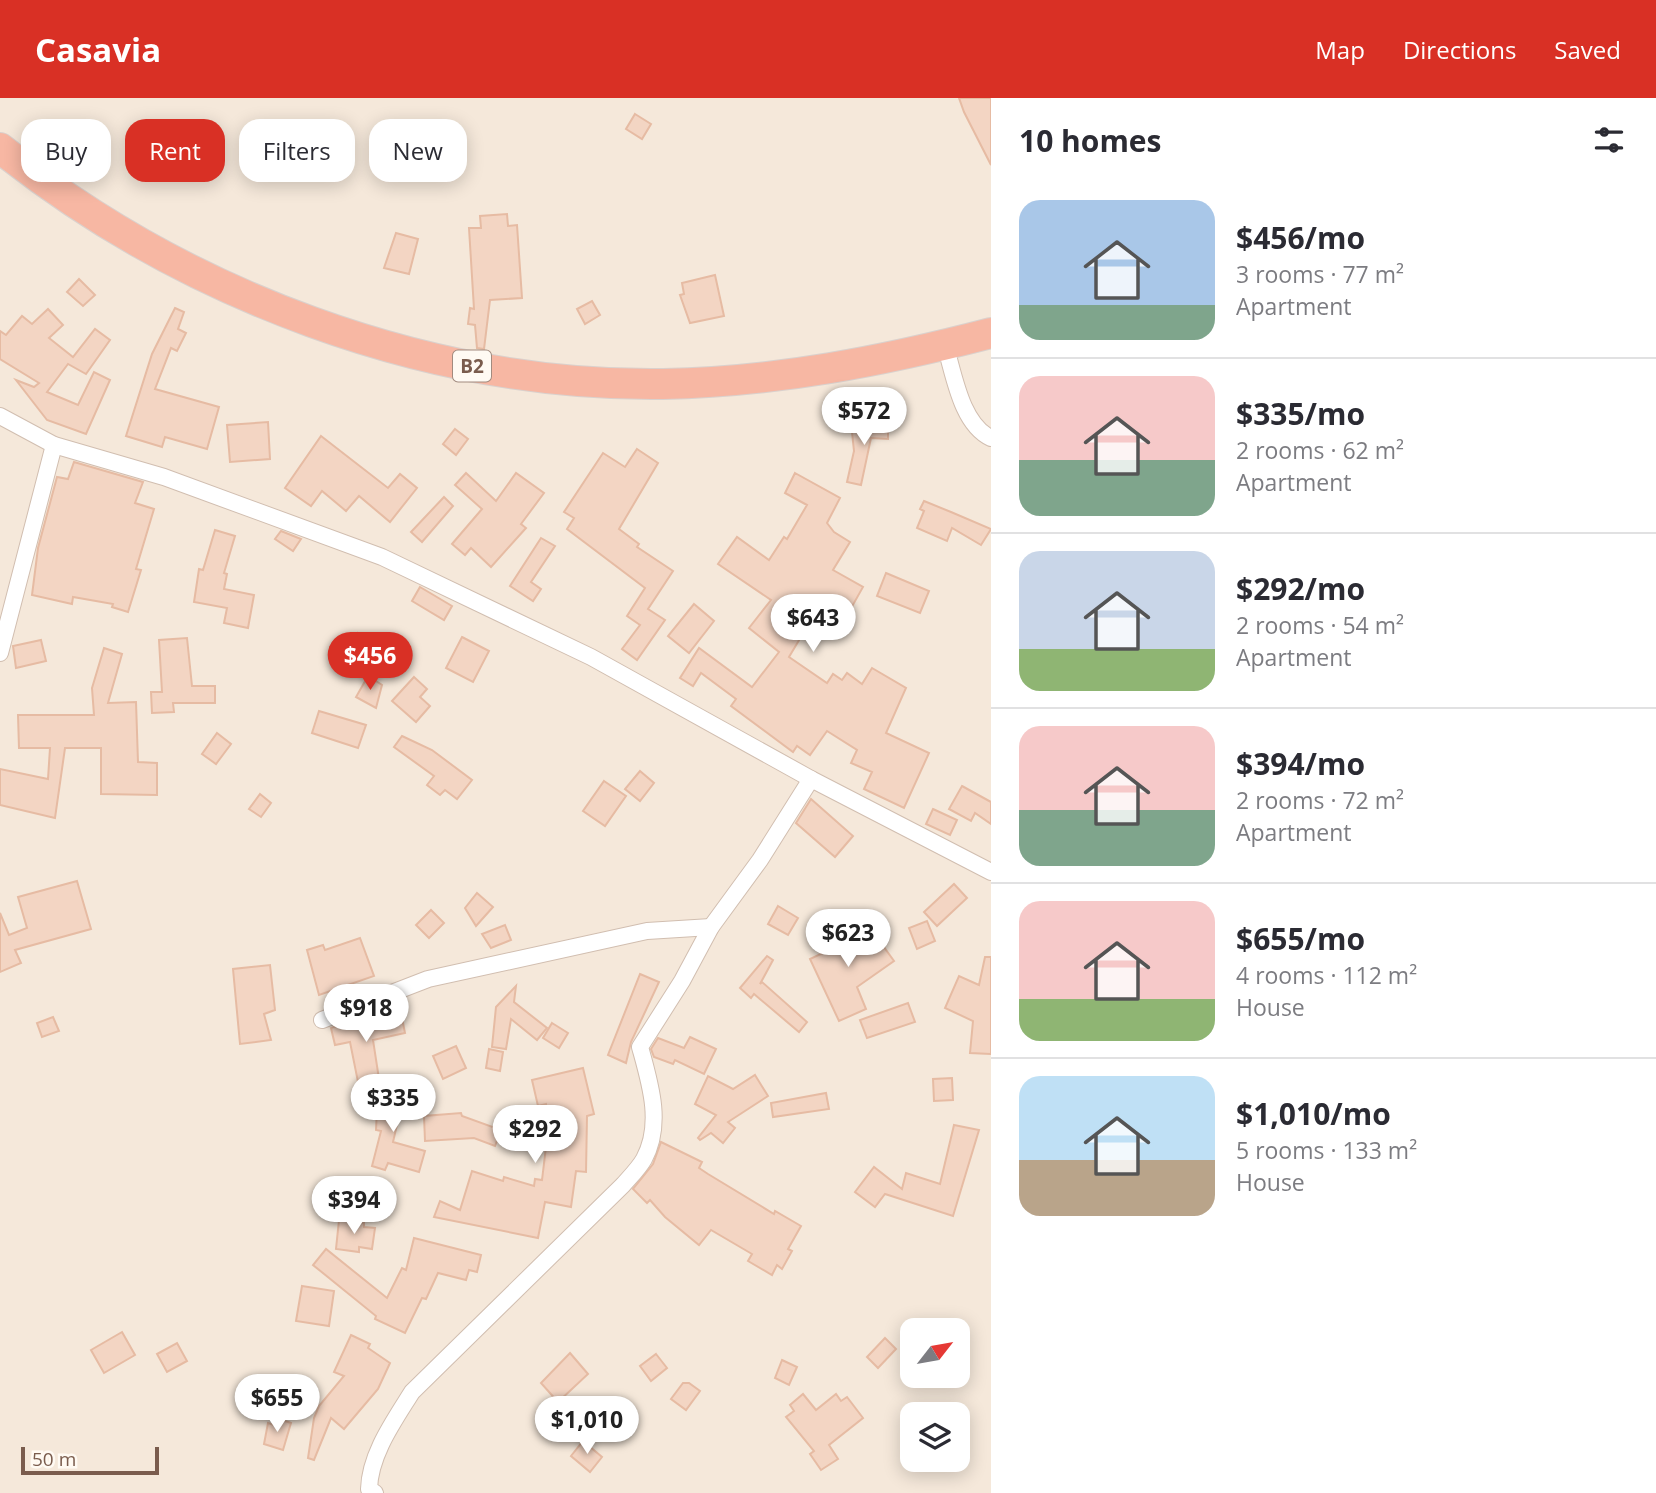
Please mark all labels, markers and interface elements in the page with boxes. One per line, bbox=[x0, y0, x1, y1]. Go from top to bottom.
text: Casavia bbox=[35, 27, 161, 72]
text: Map bbox=[1315, 33, 1365, 66]
text: Directions bbox=[1403, 33, 1516, 66]
text: Saved bbox=[1554, 33, 1621, 66]
chip: Buy bbox=[21, 119, 111, 182]
chip: Rent bbox=[125, 119, 225, 182]
chip: Filters bbox=[239, 119, 355, 182]
chip: New bbox=[369, 119, 467, 182]
text: 10 homes bbox=[1019, 120, 1162, 161]
icon: filters bbox=[1590, 121, 1628, 159]
text: $456/mo bbox=[1236, 217, 1365, 258]
icon: home bbox=[1075, 228, 1159, 312]
text: 3 rooms · 77 m² bbox=[1236, 258, 1404, 290]
text: Apartment bbox=[1236, 290, 1352, 322]
road number: B2 bbox=[453, 350, 491, 382]
pin: $572 bbox=[823, 388, 905, 447]
text: $335/mo bbox=[1236, 393, 1365, 434]
text: $572 bbox=[838, 394, 890, 426]
icon: home bbox=[1075, 404, 1159, 488]
text: 2 rooms · 62 m² bbox=[1236, 434, 1404, 466]
text: Apartment bbox=[1236, 466, 1352, 498]
text: $292/mo bbox=[1236, 568, 1365, 609]
icon: home bbox=[1075, 579, 1159, 663]
pin: $643 bbox=[772, 594, 854, 654]
text: $643 bbox=[787, 601, 839, 633]
text: 2 rooms · 54 m² bbox=[1236, 609, 1404, 641]
pin: $456 bbox=[329, 632, 411, 692]
text: $456 bbox=[344, 639, 396, 671]
text: Apartment bbox=[1236, 641, 1352, 673]
text: $394/mo bbox=[1236, 743, 1365, 784]
icon: home bbox=[1075, 754, 1159, 838]
text: 2 rooms · 72 m² bbox=[1236, 784, 1404, 816]
text: Apartment bbox=[1236, 816, 1352, 848]
pin: $623 bbox=[807, 910, 889, 969]
text: $623 bbox=[822, 916, 874, 948]
text: $655/mo bbox=[1236, 918, 1365, 959]
icon: home bbox=[1075, 929, 1159, 1013]
text: 4 rooms · 112 m² bbox=[1236, 959, 1417, 991]
pin: $918 bbox=[325, 984, 407, 1044]
text: $918 bbox=[340, 991, 392, 1023]
text: House bbox=[1236, 991, 1305, 1023]
pin: $335 bbox=[352, 1074, 434, 1134]
text: $335 bbox=[367, 1081, 419, 1113]
text: $1,010/mo bbox=[1236, 1093, 1391, 1134]
icon: home bbox=[1075, 1104, 1159, 1188]
pin: $292 bbox=[494, 1105, 576, 1165]
text: $292 bbox=[509, 1112, 561, 1144]
text: 5 rooms · 133 m² bbox=[1236, 1134, 1417, 1166]
text: House bbox=[1236, 1166, 1305, 1198]
pin: $394 bbox=[313, 1176, 395, 1236]
text: $394 bbox=[328, 1183, 380, 1215]
north arrow bbox=[900, 1318, 970, 1388]
map controls bbox=[900, 1318, 970, 1472]
pin: $655 bbox=[236, 1374, 318, 1434]
text: $655 bbox=[251, 1381, 303, 1413]
pin: $1,010 bbox=[530, 1396, 644, 1456]
button: layers bbox=[900, 1402, 970, 1472]
text: $1,010 bbox=[551, 1403, 623, 1435]
scale bar bbox=[21, 1444, 159, 1476]
text: 50 m bbox=[32, 1446, 76, 1472]

